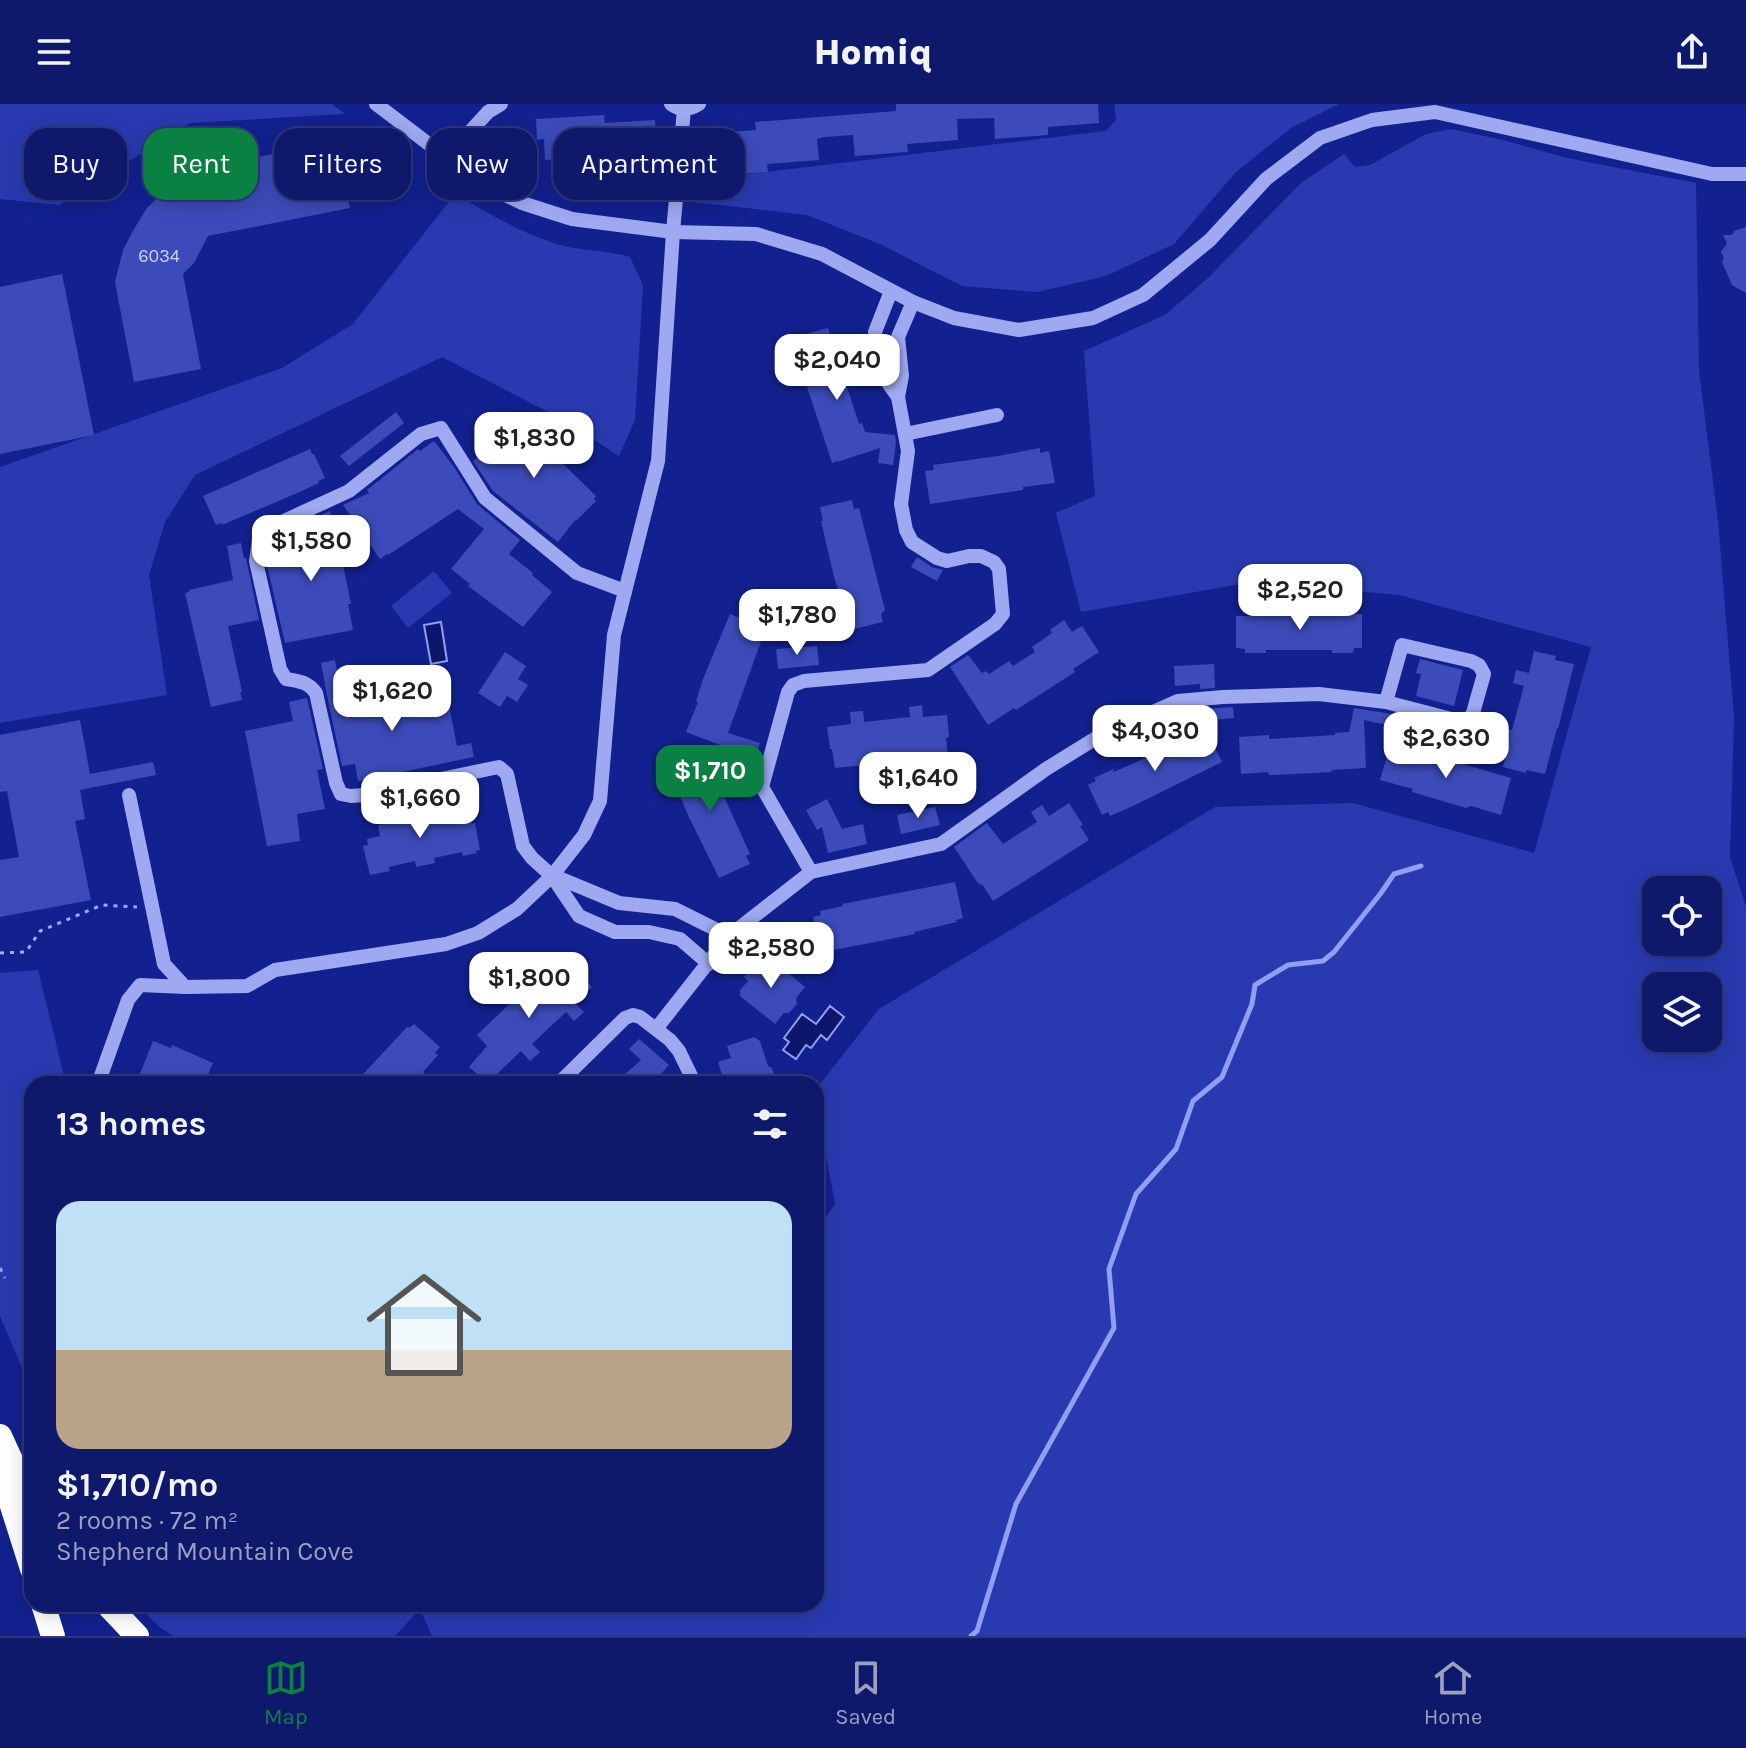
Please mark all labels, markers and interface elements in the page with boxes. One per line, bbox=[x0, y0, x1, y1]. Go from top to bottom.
icon: menu bbox=[32, 30, 76, 74]
icon: share bbox=[1670, 30, 1714, 74]
text: Homiq bbox=[814, 31, 932, 73]
chip: Buy bbox=[24, 128, 127, 200]
chip: Rent bbox=[143, 128, 258, 200]
chip: Filters bbox=[274, 128, 411, 200]
chip: New bbox=[427, 128, 537, 200]
chip: Apartment bbox=[553, 128, 745, 200]
house number: 6034 bbox=[138, 245, 180, 267]
pin: $2,040 bbox=[772, 334, 902, 402]
text: $2,040 bbox=[793, 344, 881, 375]
pin: $1,830 bbox=[469, 412, 599, 480]
text: $1,830 bbox=[492, 422, 576, 453]
pin: $1,580 bbox=[246, 515, 376, 583]
text: $1,580 bbox=[270, 525, 352, 556]
pin: $2,520 bbox=[1235, 564, 1365, 632]
text: $2,520 bbox=[1256, 574, 1344, 605]
pin: $1,780 bbox=[732, 589, 862, 657]
text: $1,780 bbox=[757, 599, 837, 630]
pin: $1,620 bbox=[327, 665, 457, 733]
text: $1,620 bbox=[351, 675, 433, 706]
pin: $4,030 bbox=[1090, 705, 1220, 773]
pin: $2,630 bbox=[1381, 712, 1511, 780]
text: $4,030 bbox=[1110, 715, 1200, 746]
text: $2,630 bbox=[1402, 722, 1490, 753]
pin: $1,710 bbox=[645, 745, 775, 813]
pin: $1,640 bbox=[853, 752, 983, 820]
text: $1,710 bbox=[674, 755, 746, 786]
text: $1,640 bbox=[877, 762, 959, 793]
pin: $1,660 bbox=[355, 772, 485, 840]
text: $1,660 bbox=[379, 782, 461, 813]
map controls bbox=[1642, 876, 1722, 1052]
button: locate bbox=[1642, 876, 1722, 956]
pin: $2,580 bbox=[706, 922, 836, 990]
text: $2,580 bbox=[727, 932, 815, 963]
pin: $1,800 bbox=[464, 952, 594, 1020]
text: $1,800 bbox=[487, 962, 571, 993]
button: layers bbox=[1642, 972, 1722, 1052]
icon: filters bbox=[748, 1102, 792, 1146]
text: 13 homes bbox=[56, 1104, 207, 1144]
icon: home bbox=[352, 1253, 496, 1397]
text: $1,710/mo bbox=[56, 1465, 218, 1505]
text: 2 rooms · 72 m² bbox=[56, 1505, 238, 1536]
text: Shepherd Mountain Cove bbox=[56, 1536, 354, 1567]
tab: Map bbox=[264, 1656, 308, 1730]
tab: Saved bbox=[835, 1656, 896, 1730]
tab: Home bbox=[1424, 1656, 1482, 1730]

